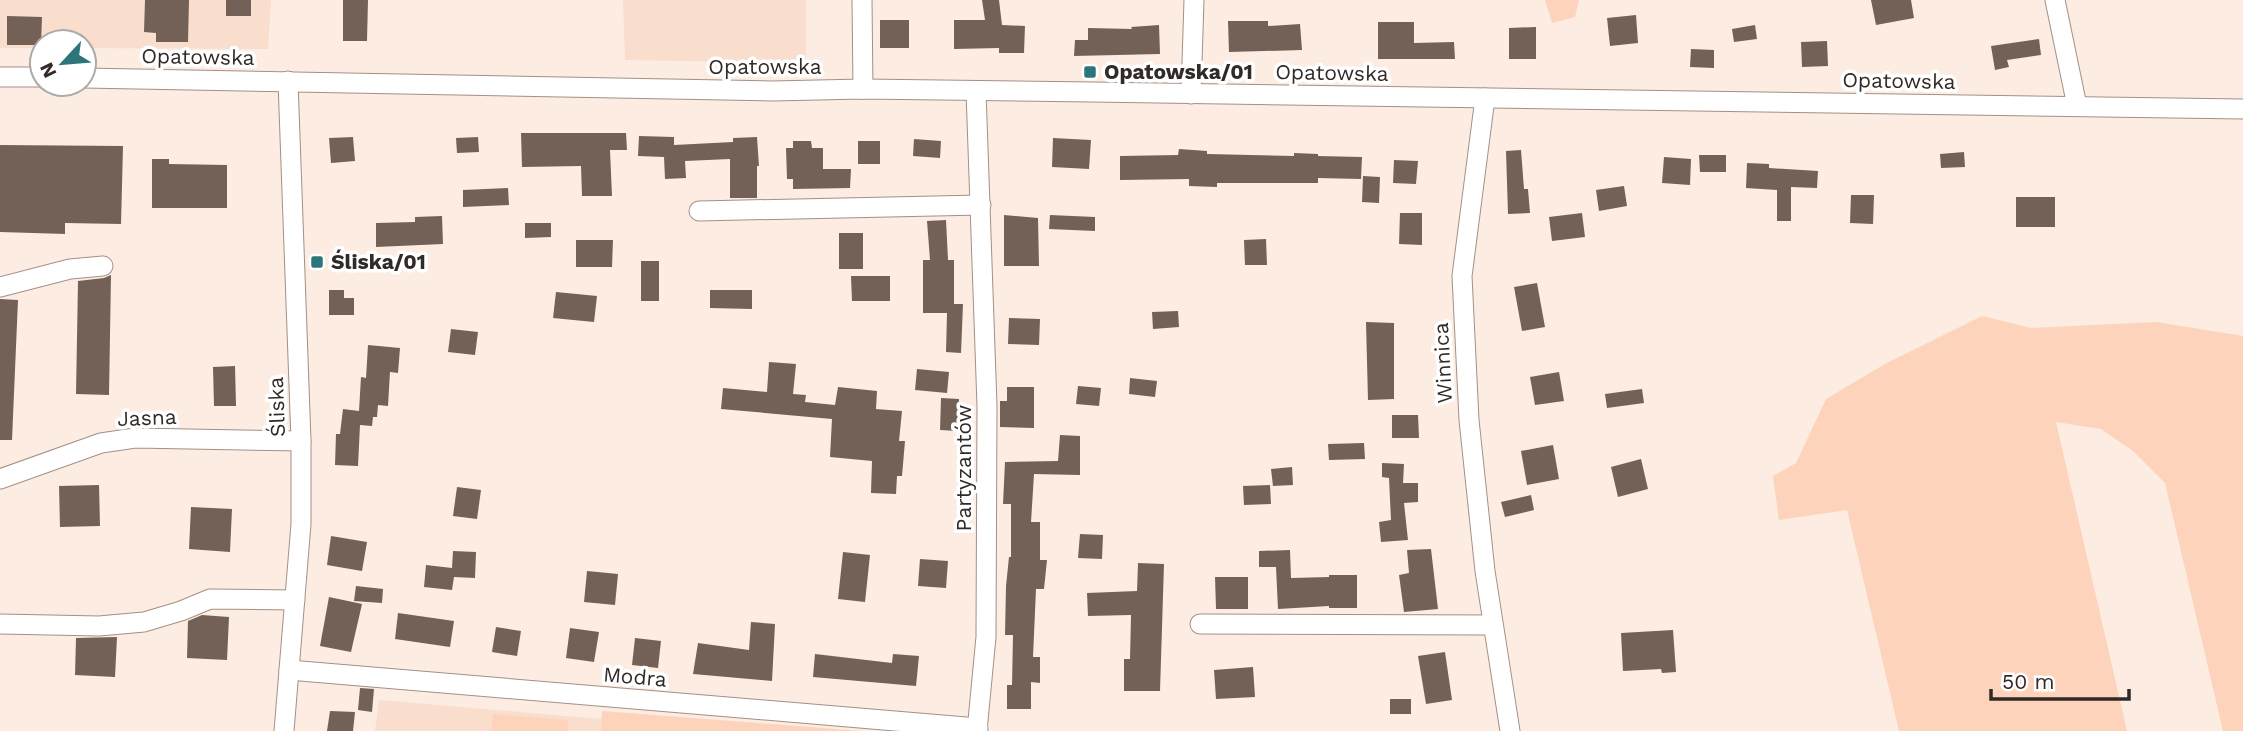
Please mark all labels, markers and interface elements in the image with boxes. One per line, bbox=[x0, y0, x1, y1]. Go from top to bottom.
north arrow bbox=[28, 28, 98, 98]
street label: Opatowska bbox=[141, 43, 255, 70]
street label: Opatowska bbox=[708, 54, 822, 79]
text: N bbox=[35, 59, 62, 82]
place label: Opatowska/01 bbox=[1104, 59, 1253, 84]
street label: Opatowska bbox=[1275, 59, 1389, 86]
marker: Opatowska/01 bbox=[1082, 64, 1098, 80]
street label: Opatowska bbox=[1842, 67, 1956, 94]
place label: Śliska/01 bbox=[331, 249, 426, 274]
marker: Śliska/01 bbox=[309, 254, 325, 270]
street label: Winnica bbox=[1428, 322, 1457, 404]
street label: Śliska bbox=[263, 376, 290, 437]
street label: Jasna bbox=[117, 404, 177, 431]
street label: Partyzantów bbox=[951, 405, 976, 531]
scale bar bbox=[1991, 658, 2129, 702]
street label: Modra bbox=[602, 661, 668, 692]
text: 50 m bbox=[2002, 669, 2054, 694]

